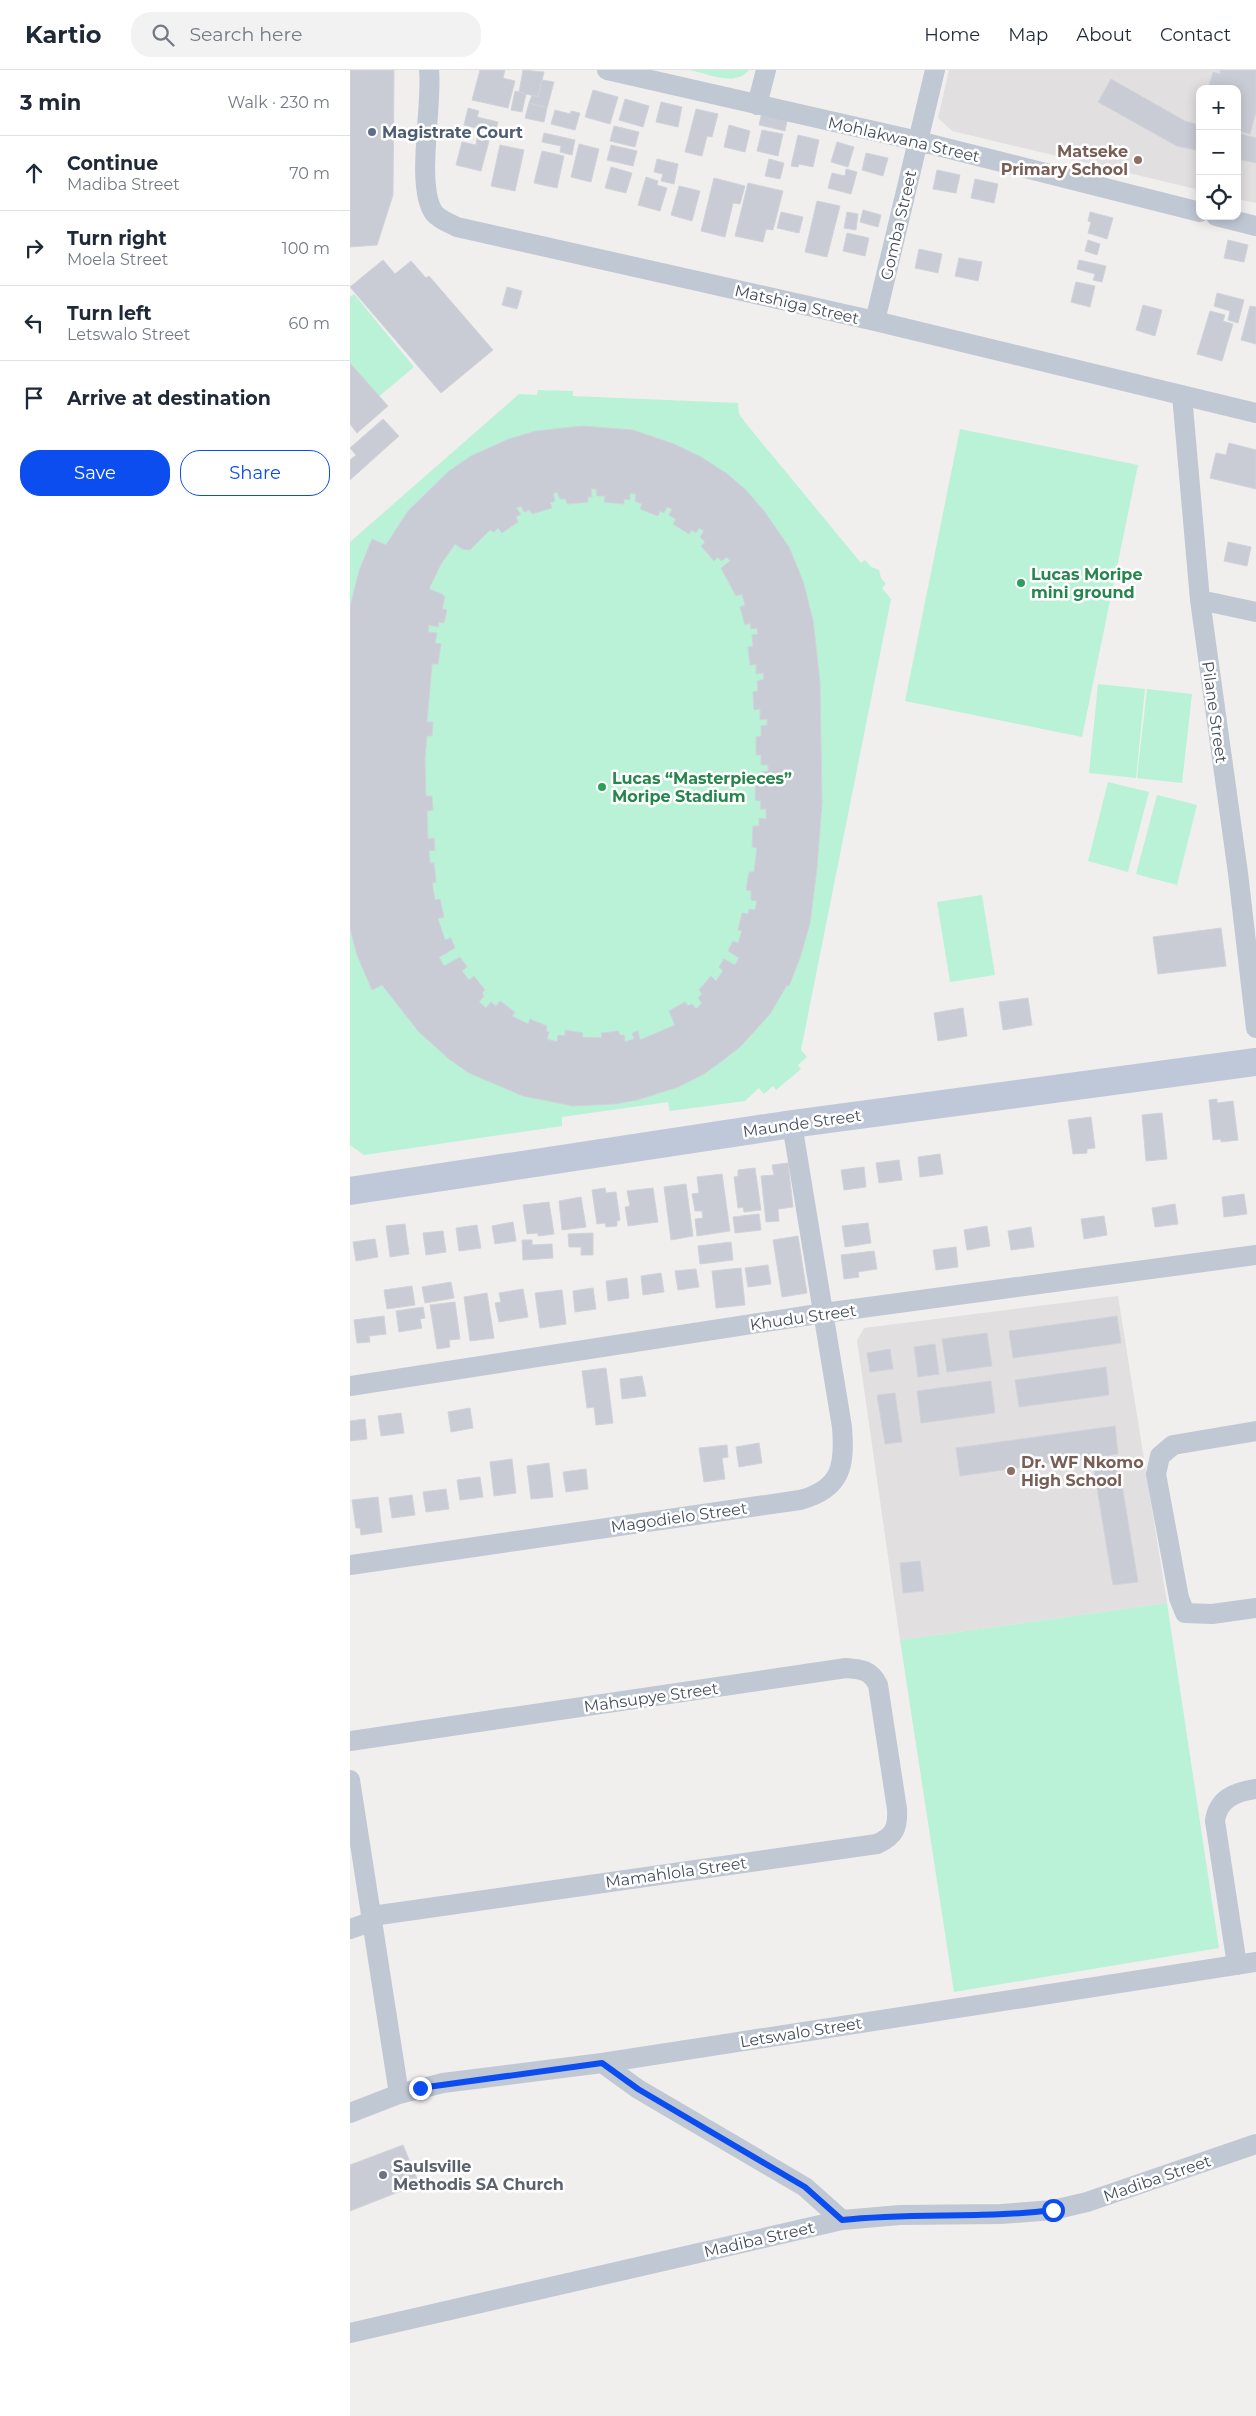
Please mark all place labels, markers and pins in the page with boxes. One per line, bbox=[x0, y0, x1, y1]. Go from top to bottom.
place label: Magistrate Court bbox=[382, 123, 523, 142]
marker: Magistrate Court bbox=[366, 126, 378, 138]
place label: Matseke Primary School bbox=[1001, 142, 1128, 179]
marker: Matseke Primary School bbox=[1132, 154, 1144, 166]
place label: Lucas Moripe mini ground bbox=[1031, 565, 1143, 602]
marker: Lucas Moripe mini ground bbox=[1015, 577, 1027, 589]
place label: Lucas “Masterpieces” Moripe Stadium bbox=[612, 769, 792, 806]
marker: Lucas “Masterpieces” Moripe Stadium bbox=[596, 781, 608, 793]
place label: Dr. WF Nkomo High School bbox=[1021, 1453, 1144, 1490]
marker: Dr. WF Nkomo High School bbox=[1005, 1465, 1017, 1477]
place label: Saulsville Methodis SA Church bbox=[393, 2157, 564, 2194]
marker: Saulsville Methodis SA Church bbox=[377, 2169, 389, 2181]

